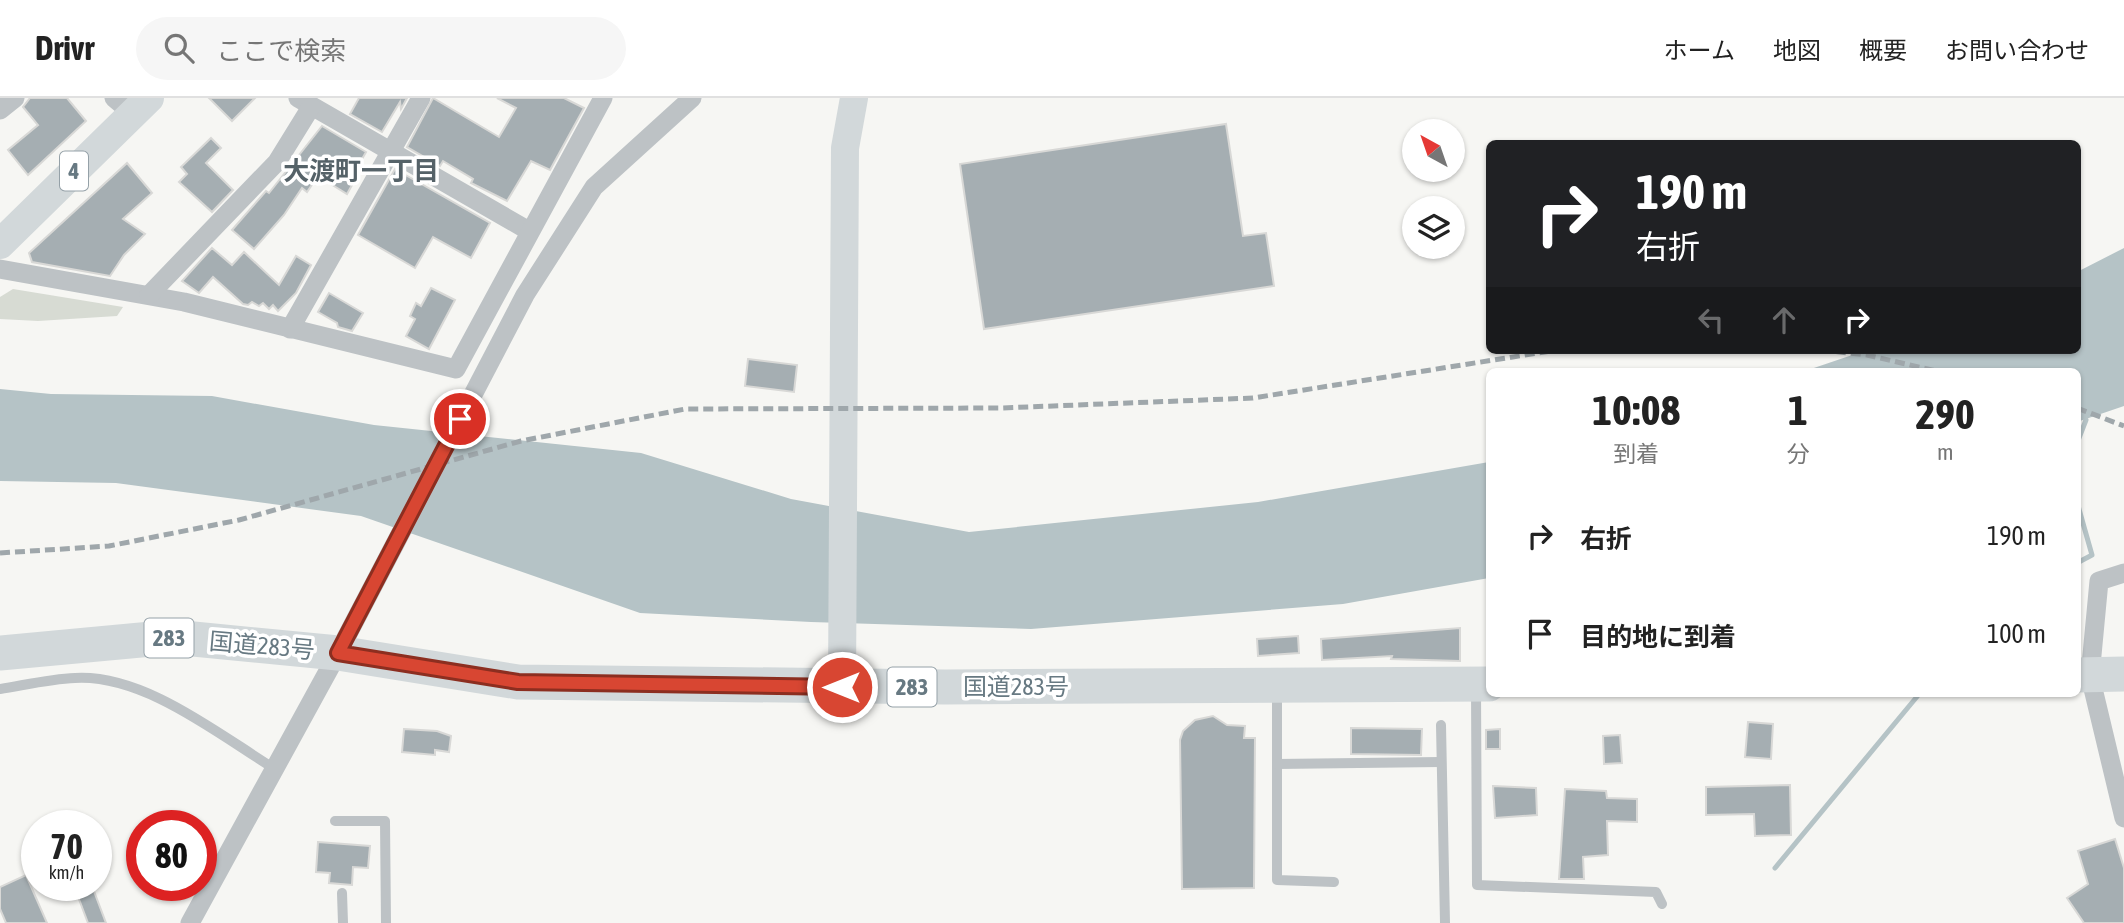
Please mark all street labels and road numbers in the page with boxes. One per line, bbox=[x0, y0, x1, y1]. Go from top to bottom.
road number: 4 bbox=[60, 152, 88, 190]
road number: 283 bbox=[144, 618, 194, 658]
street label: 国道283号 bbox=[208, 627, 316, 664]
road number: 283 bbox=[888, 667, 936, 706]
street label: 国道283号 bbox=[963, 673, 1069, 700]

